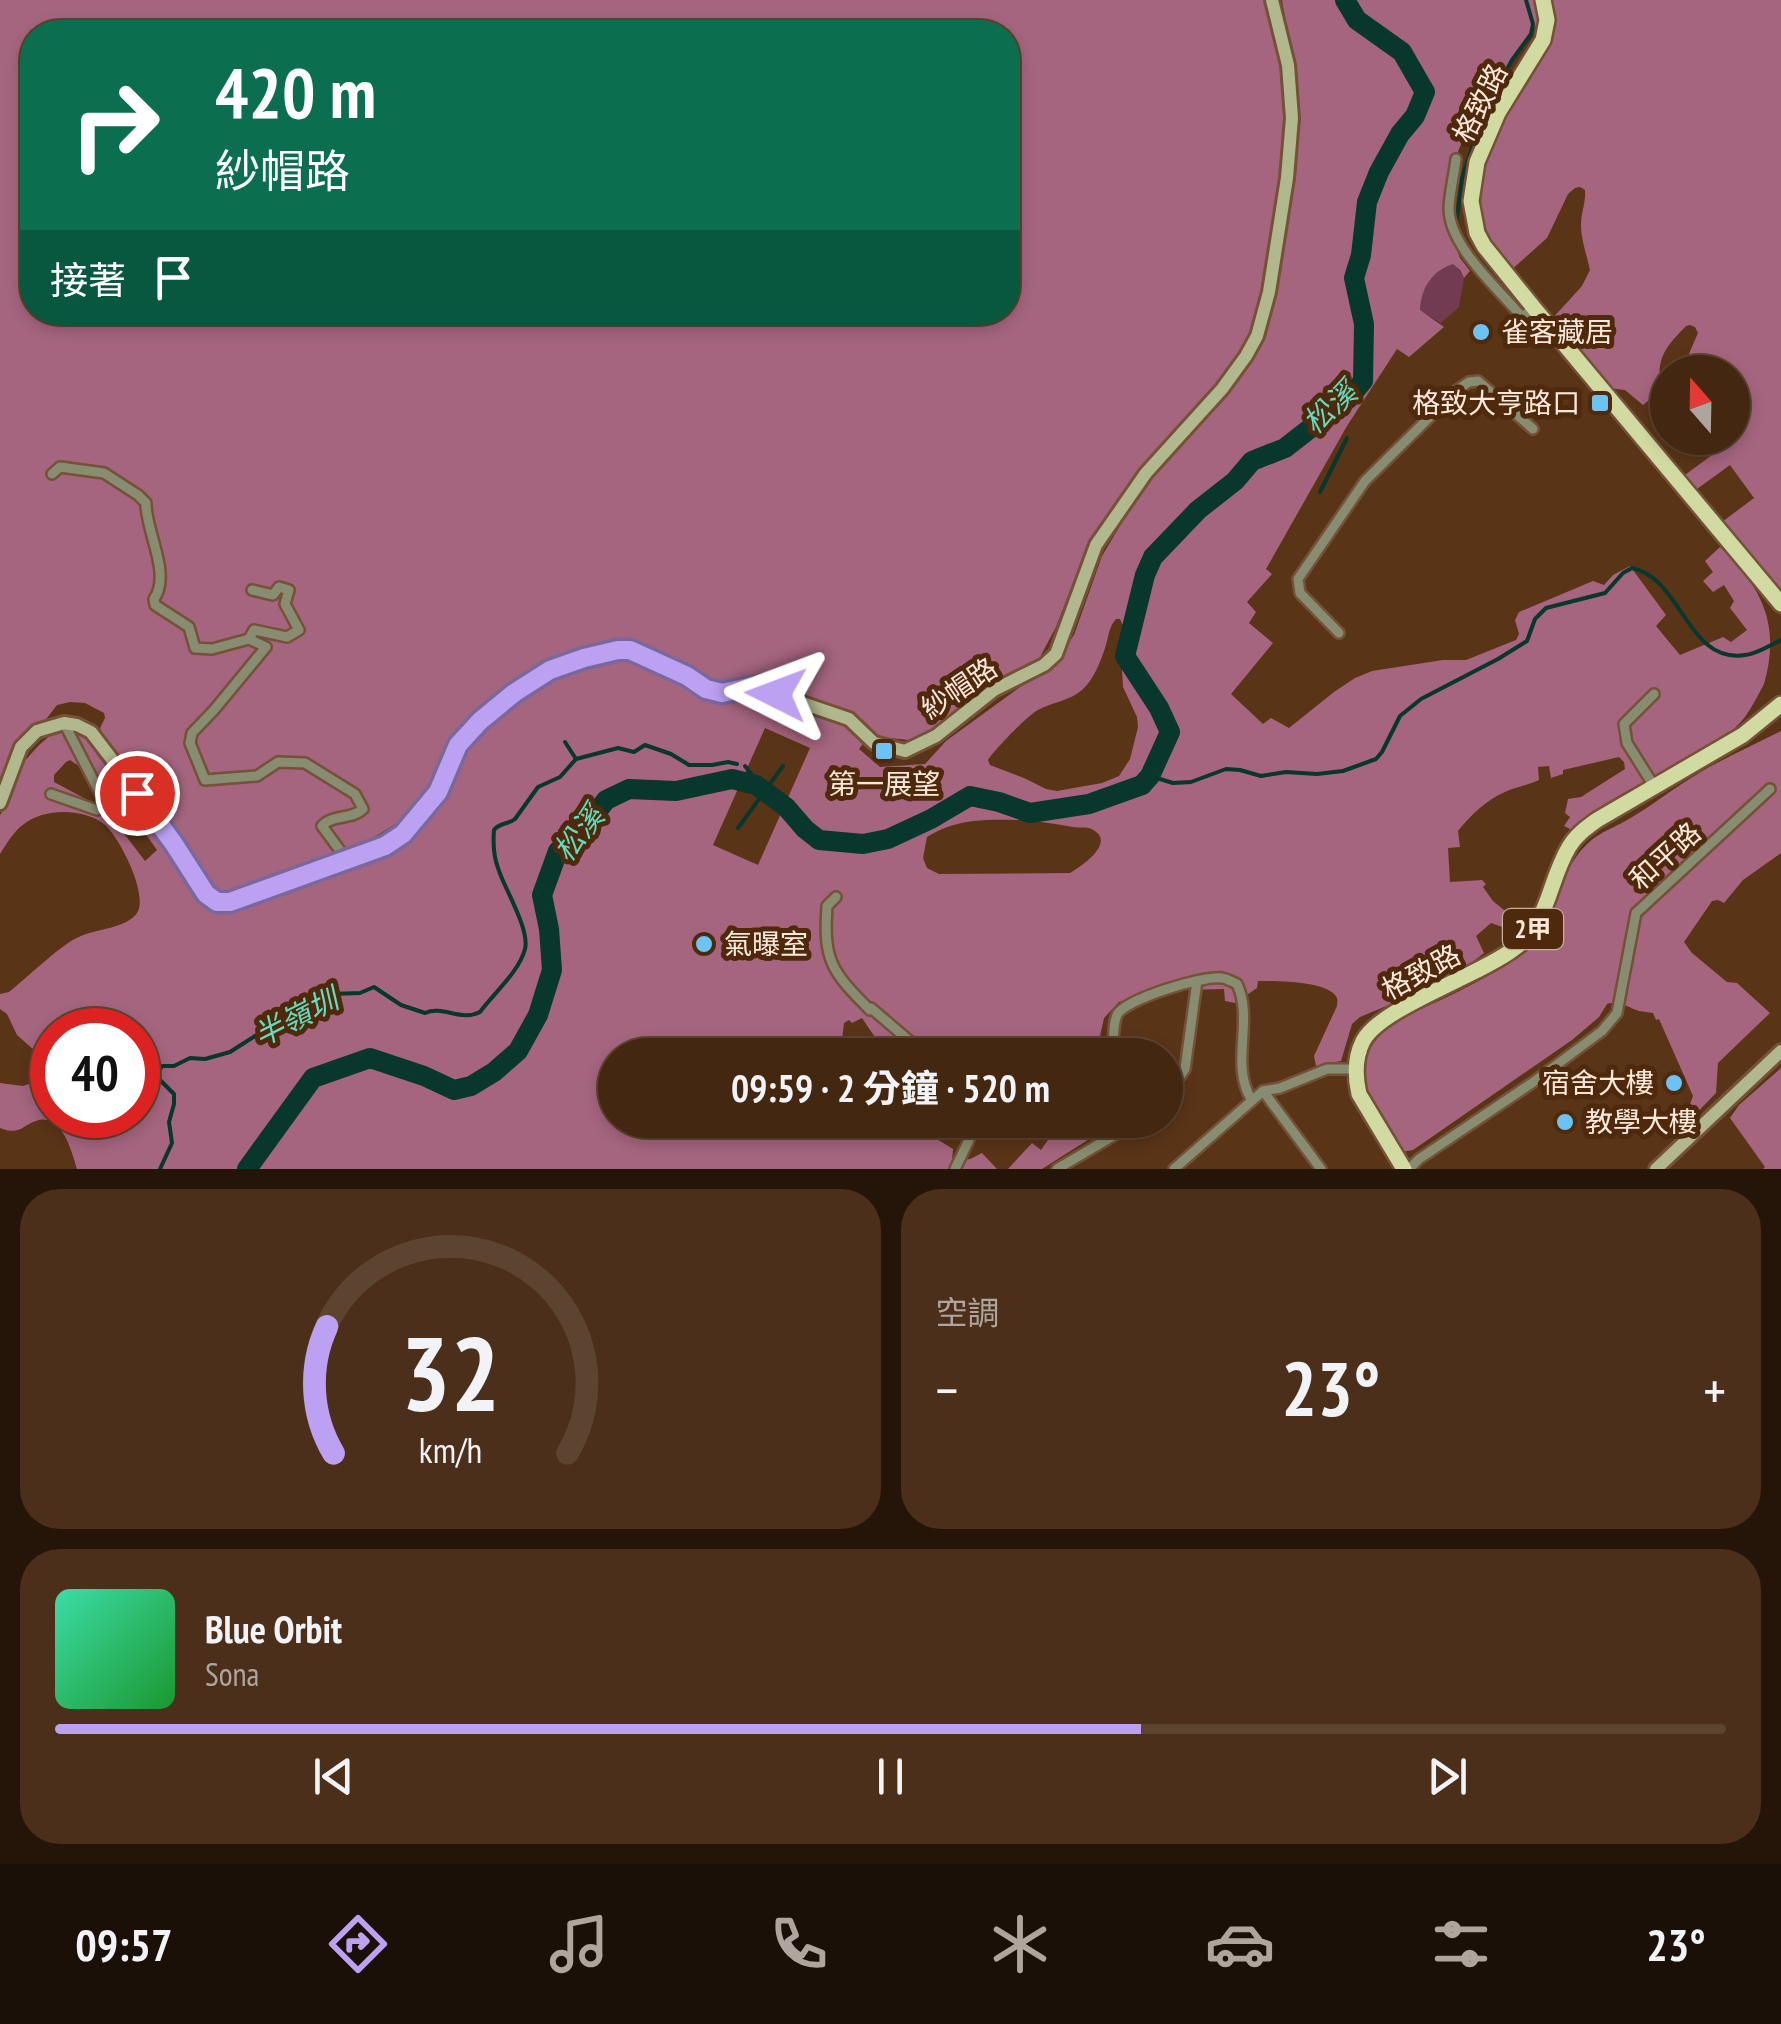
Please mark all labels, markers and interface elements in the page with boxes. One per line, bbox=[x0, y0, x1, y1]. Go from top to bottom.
text: 420 m bbox=[215, 47, 376, 137]
street label: 格致路 bbox=[1444, 57, 1515, 149]
icon: right bbox=[50, 60, 180, 190]
text: 紗帽路 bbox=[215, 141, 350, 199]
icon: arrive bbox=[146, 250, 201, 305]
text: 接著 bbox=[50, 255, 126, 304]
place label: 雀客藏居 bbox=[1501, 313, 1613, 350]
marker: 雀客藏居 bbox=[1470, 321, 1492, 343]
north arrow bbox=[1650, 355, 1750, 455]
map controls bbox=[1650, 355, 1750, 455]
water label: 松溪 bbox=[1294, 370, 1367, 441]
place label: 格致大亨路口 bbox=[1412, 384, 1580, 421]
marker: 格致大亨路口 bbox=[1589, 392, 1611, 414]
position arrow bbox=[724, 642, 828, 746]
street label: 紗帽路 bbox=[914, 649, 1004, 726]
marker: 第一展望 bbox=[873, 740, 895, 762]
pin bbox=[95, 751, 180, 836]
place label: 第一展望 bbox=[828, 765, 940, 802]
icon: arrive bbox=[110, 766, 165, 821]
water label: 松溪 bbox=[544, 794, 614, 869]
street label: 和平路 bbox=[1621, 814, 1708, 897]
road number: 2甲 bbox=[1503, 909, 1563, 949]
place label: 氣曝室 bbox=[724, 925, 808, 962]
marker: 氣曝室 bbox=[693, 933, 715, 955]
street label: 格致路 bbox=[1375, 936, 1467, 1008]
water label: 半嶺圳 bbox=[246, 977, 348, 1054]
speed limit sign: 40 bbox=[30, 1008, 160, 1138]
text: 09:59 · 2 分鐘 · 520 m bbox=[731, 1063, 1050, 1112]
place label: 宿舍大樓 bbox=[1542, 1064, 1654, 1101]
marker: 宿舍大樓 bbox=[1663, 1072, 1685, 1094]
place label: 教學大樓 bbox=[1585, 1103, 1697, 1140]
marker: 教學大樓 bbox=[1554, 1111, 1576, 1133]
text: 空調 bbox=[936, 1291, 1000, 1333]
text: 32 bbox=[401, 1305, 500, 1440]
text: 23° bbox=[1281, 1340, 1380, 1437]
text: − bbox=[936, 1354, 958, 1425]
text: + bbox=[1703, 1354, 1726, 1425]
text: km/h bbox=[419, 1427, 482, 1473]
text: Blue Orbit bbox=[205, 1604, 342, 1653]
text: Sona bbox=[205, 1653, 259, 1695]
icon: previous bbox=[306, 1749, 361, 1804]
icon: pause bbox=[863, 1749, 918, 1804]
icon: next bbox=[1420, 1749, 1475, 1804]
icon: directions bbox=[323, 1909, 393, 1979]
icon: music bbox=[544, 1909, 614, 1979]
icon: phone bbox=[764, 1909, 834, 1979]
icon: climate bbox=[985, 1909, 1055, 1979]
icon: car bbox=[1205, 1909, 1275, 1979]
icon: filters bbox=[1426, 1909, 1496, 1979]
text: 09:57 bbox=[75, 1915, 173, 1973]
text: 23° bbox=[1646, 1915, 1706, 1973]

